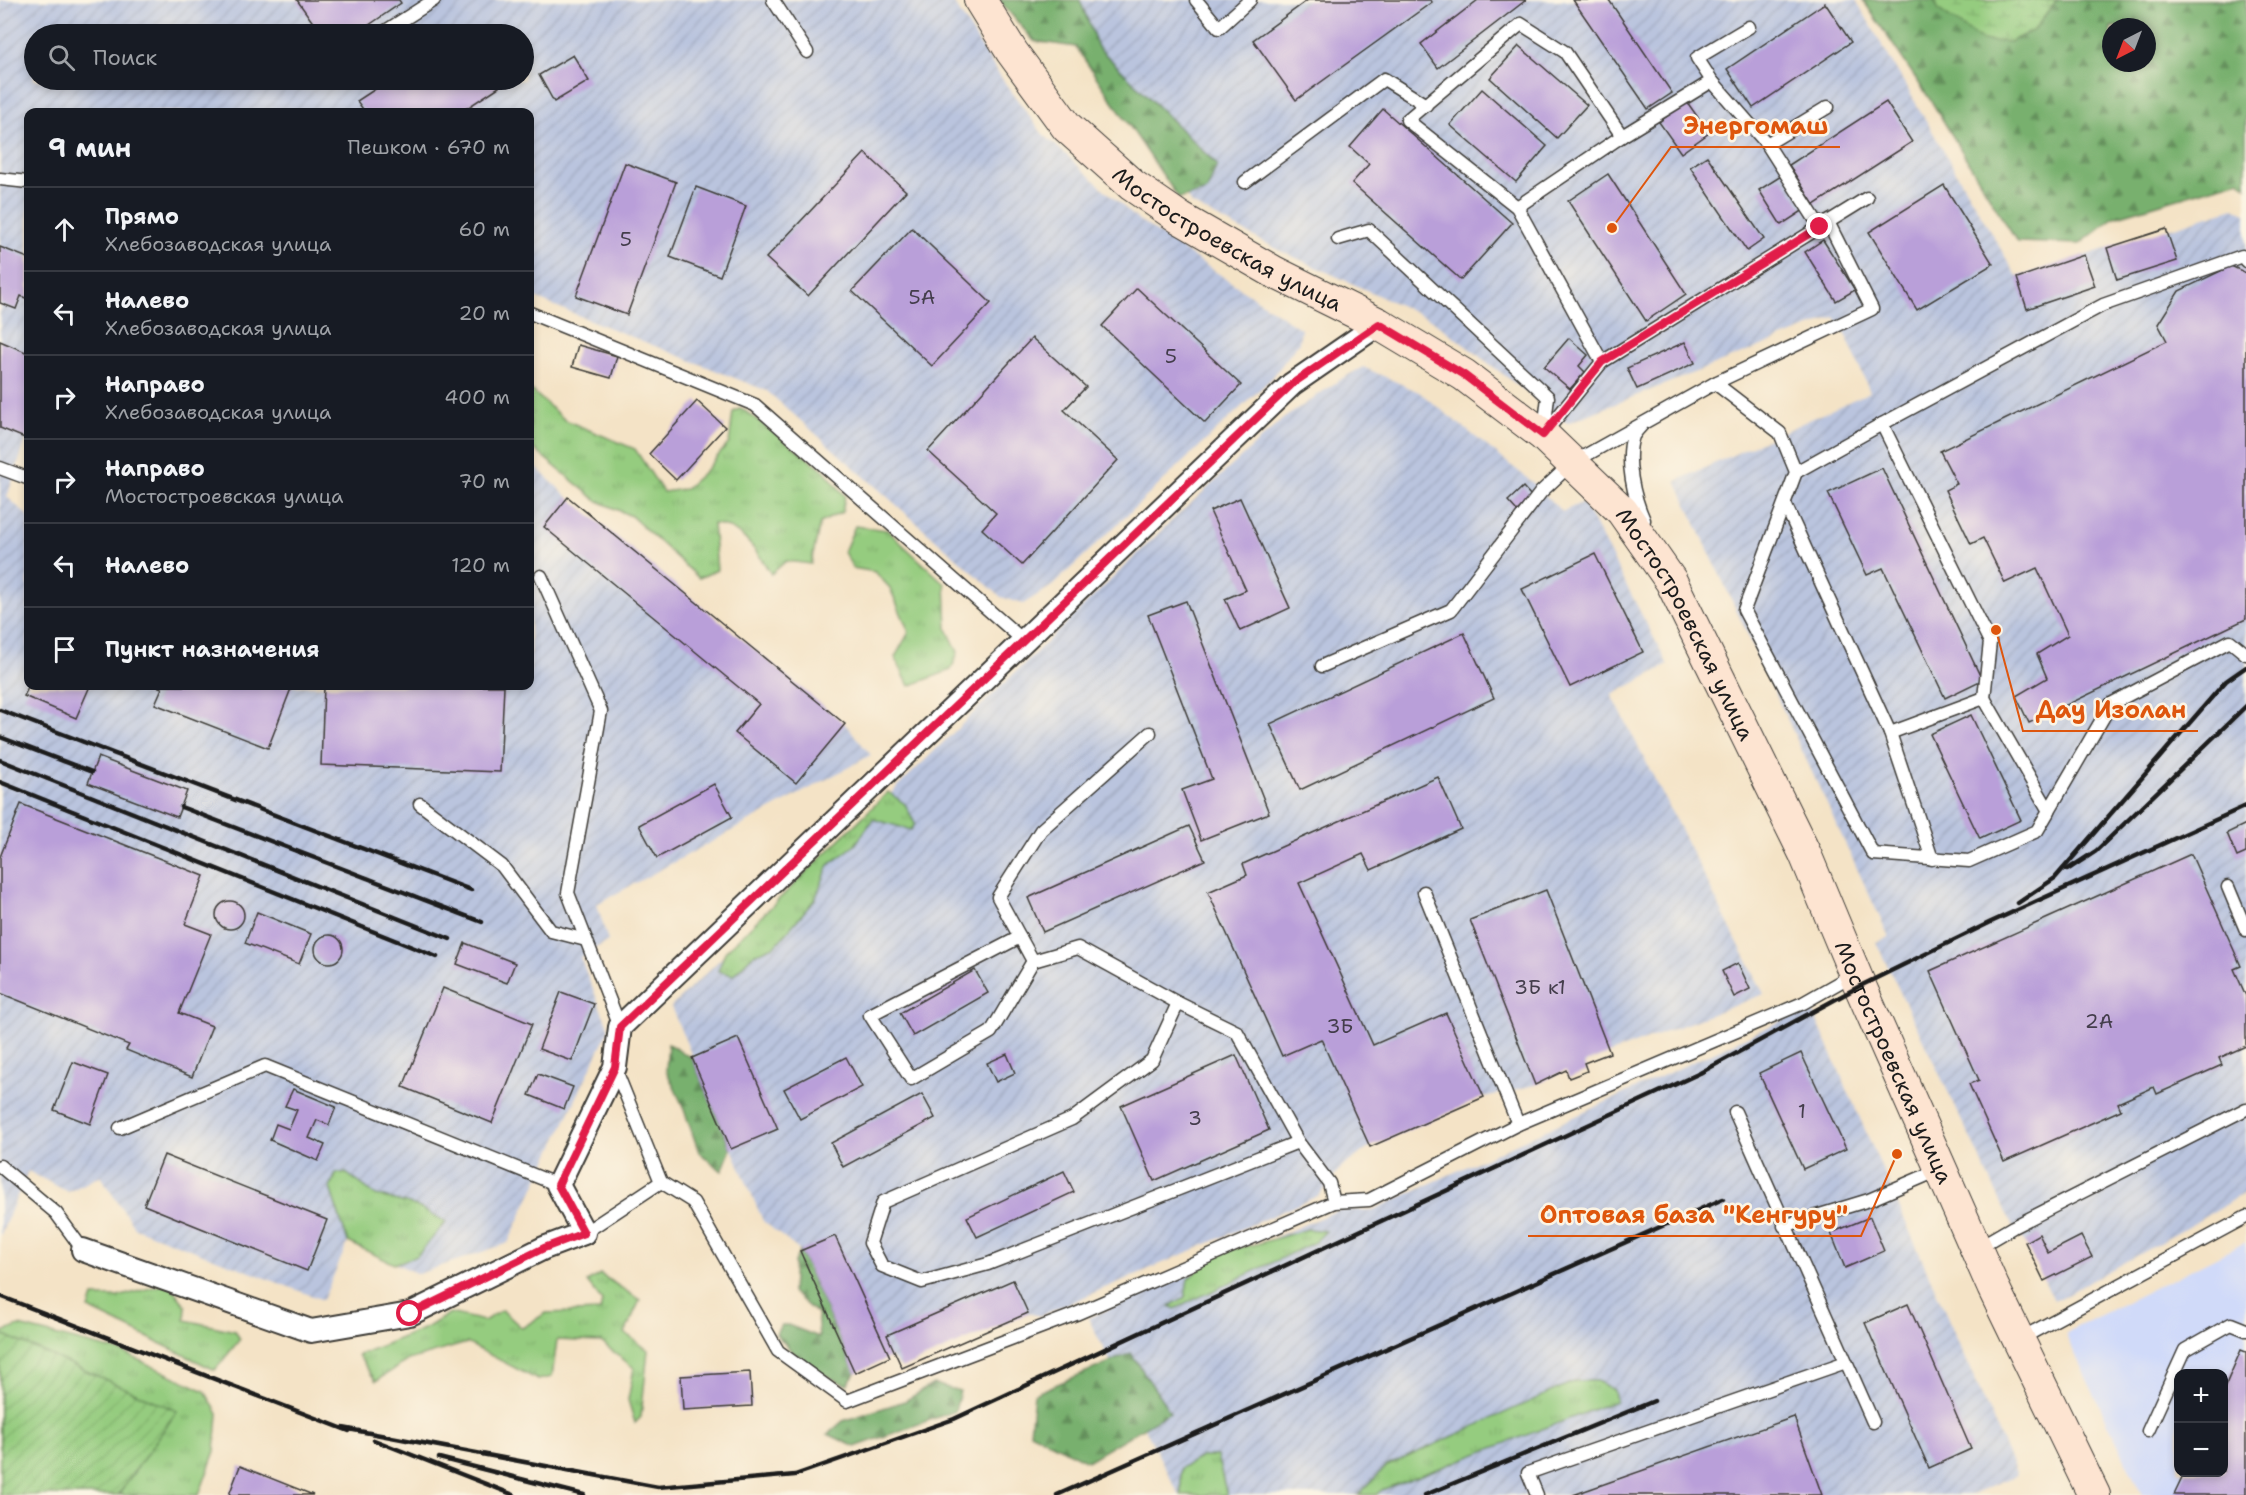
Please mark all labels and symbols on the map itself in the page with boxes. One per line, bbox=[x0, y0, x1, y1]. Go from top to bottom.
north arrow bbox=[2102, 18, 2156, 72]
callout: Энергомаш bbox=[1671, 105, 1840, 147]
text: Энергомаш bbox=[1683, 110, 1829, 142]
street label: Мостостроевская улица bbox=[1106, 160, 1347, 319]
route end bbox=[1806, 213, 1832, 239]
house number: 5 bbox=[620, 226, 632, 252]
house number: 5А bbox=[909, 284, 935, 310]
house number: 5 bbox=[1165, 343, 1177, 369]
street label: Мостостроевская улица bbox=[1609, 502, 1761, 746]
callout: Дау Изолан bbox=[2023, 689, 2198, 731]
text: Дау Изолан bbox=[2036, 694, 2186, 726]
street label: Мостостроевская улица bbox=[1828, 937, 1960, 1189]
house number: 3Б к1 bbox=[1514, 974, 1566, 1000]
house number: 2А bbox=[2085, 1008, 2113, 1034]
house number: 3Б bbox=[1326, 1013, 1354, 1039]
house number: 1 bbox=[1798, 1098, 1806, 1124]
house number: 3 bbox=[1188, 1105, 1202, 1131]
callout: Оптовая база "Кенгуру" bbox=[1528, 1194, 1861, 1236]
text: Оптовая база "Кенгуру" bbox=[1540, 1199, 1848, 1231]
route start bbox=[396, 1300, 422, 1326]

